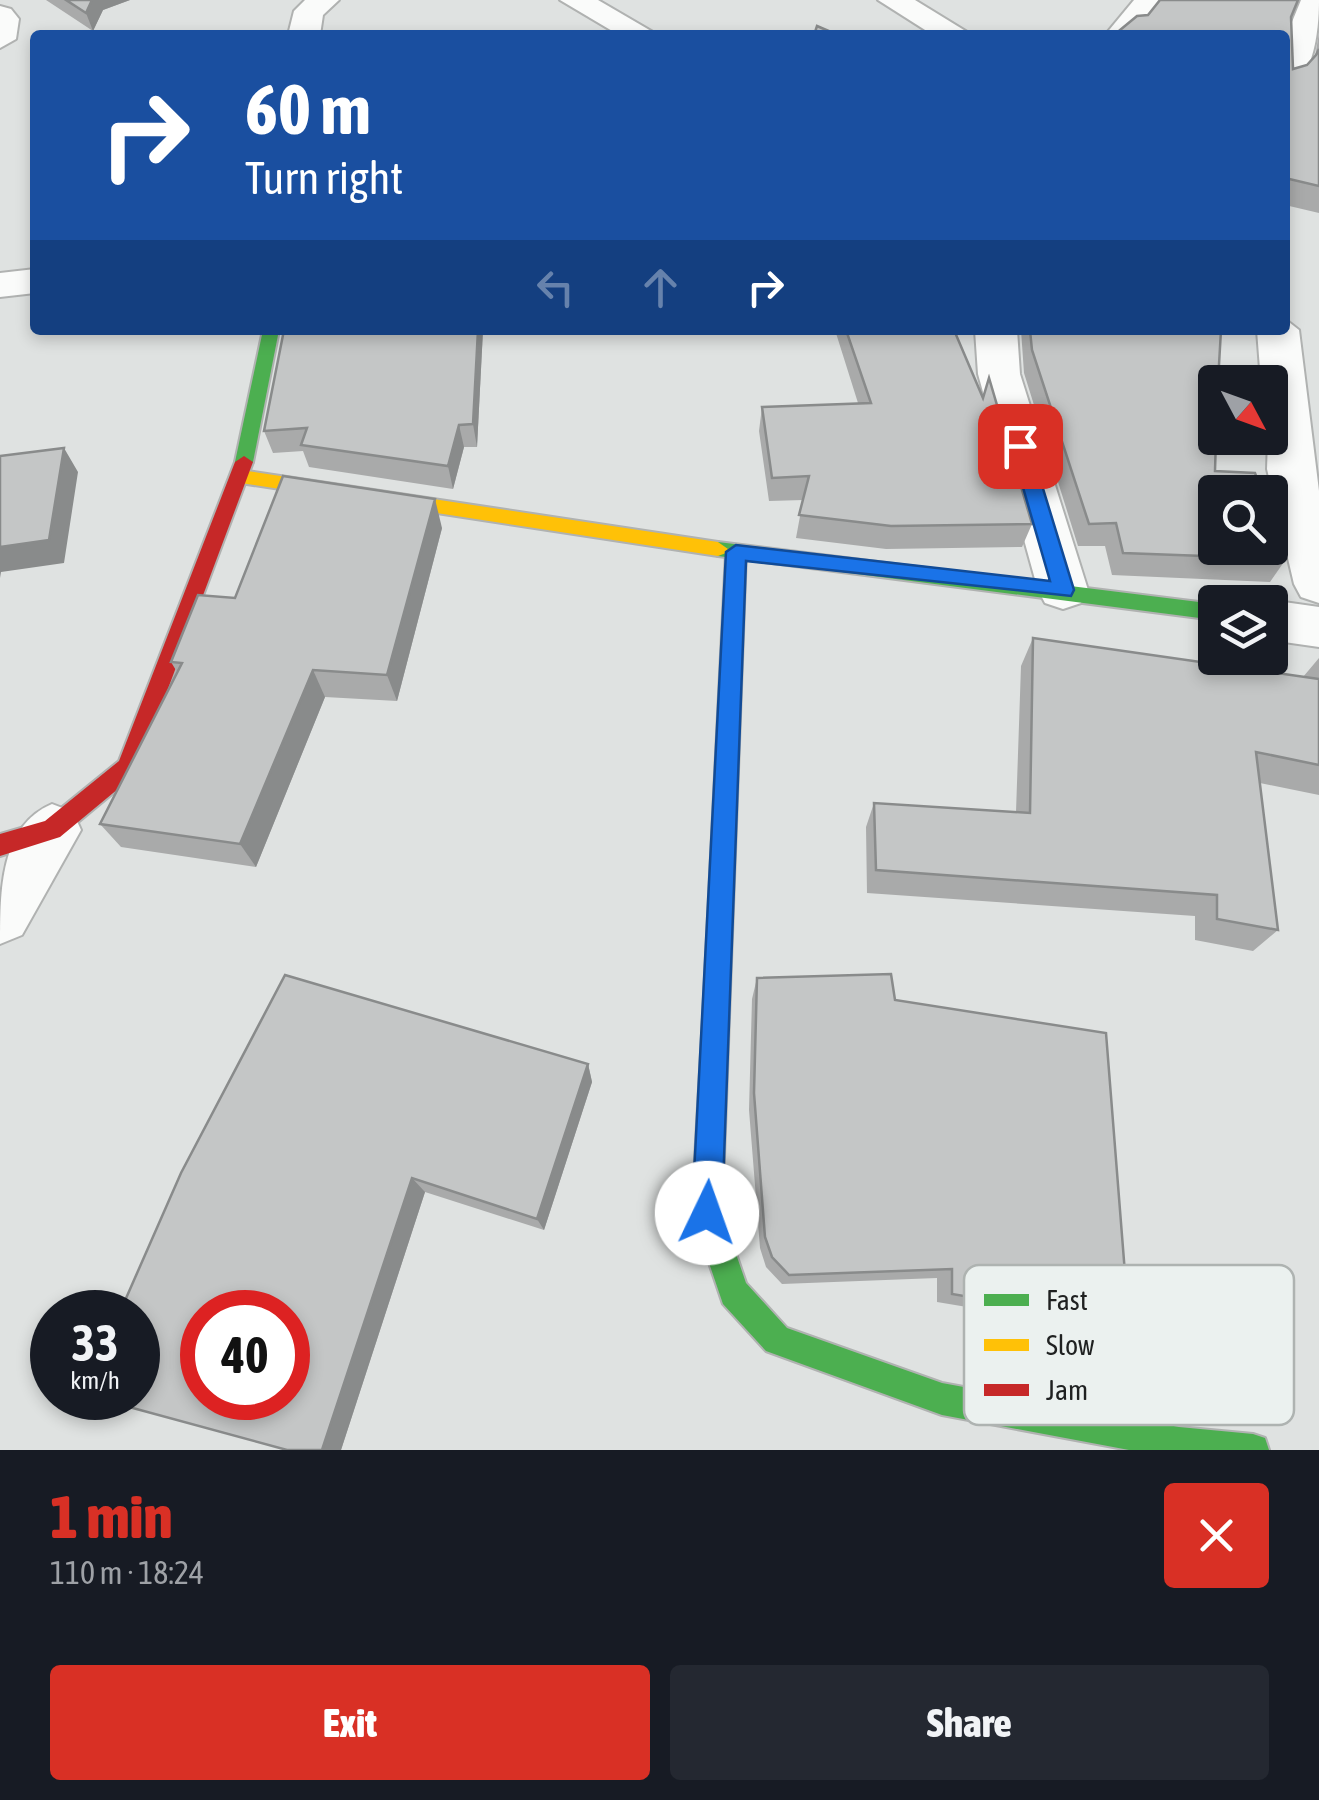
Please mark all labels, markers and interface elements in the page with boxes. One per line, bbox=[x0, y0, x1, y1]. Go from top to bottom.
text: 60 m bbox=[245, 69, 371, 149]
icon: right bbox=[80, 70, 210, 200]
text: Turn right bbox=[245, 152, 403, 204]
icon: left bbox=[528, 260, 583, 315]
icon: ahead bbox=[633, 260, 688, 315]
icon: right bbox=[738, 260, 793, 315]
north arrow bbox=[1198, 365, 1288, 455]
map controls bbox=[1198, 365, 1288, 675]
pin bbox=[978, 404, 1063, 489]
icon: arrive bbox=[993, 419, 1048, 474]
button: search bbox=[1198, 475, 1288, 565]
button: layers bbox=[1198, 585, 1288, 675]
position arrow bbox=[655, 1161, 759, 1265]
legend bbox=[964, 1265, 1294, 1425]
text: Fast bbox=[1046, 1284, 1088, 1316]
speed limit sign: 40 bbox=[180, 1290, 310, 1420]
text: 33 bbox=[71, 1314, 118, 1372]
text: Slow bbox=[1046, 1329, 1095, 1361]
text: km/h bbox=[70, 1366, 120, 1394]
text: Jam bbox=[1046, 1374, 1088, 1406]
text: 1 min bbox=[50, 1482, 173, 1551]
button: close bbox=[1164, 1483, 1269, 1588]
text: 110 m · 18:24 bbox=[50, 1554, 204, 1591]
button: Exit bbox=[50, 1665, 650, 1780]
button: Share bbox=[670, 1665, 1269, 1780]

